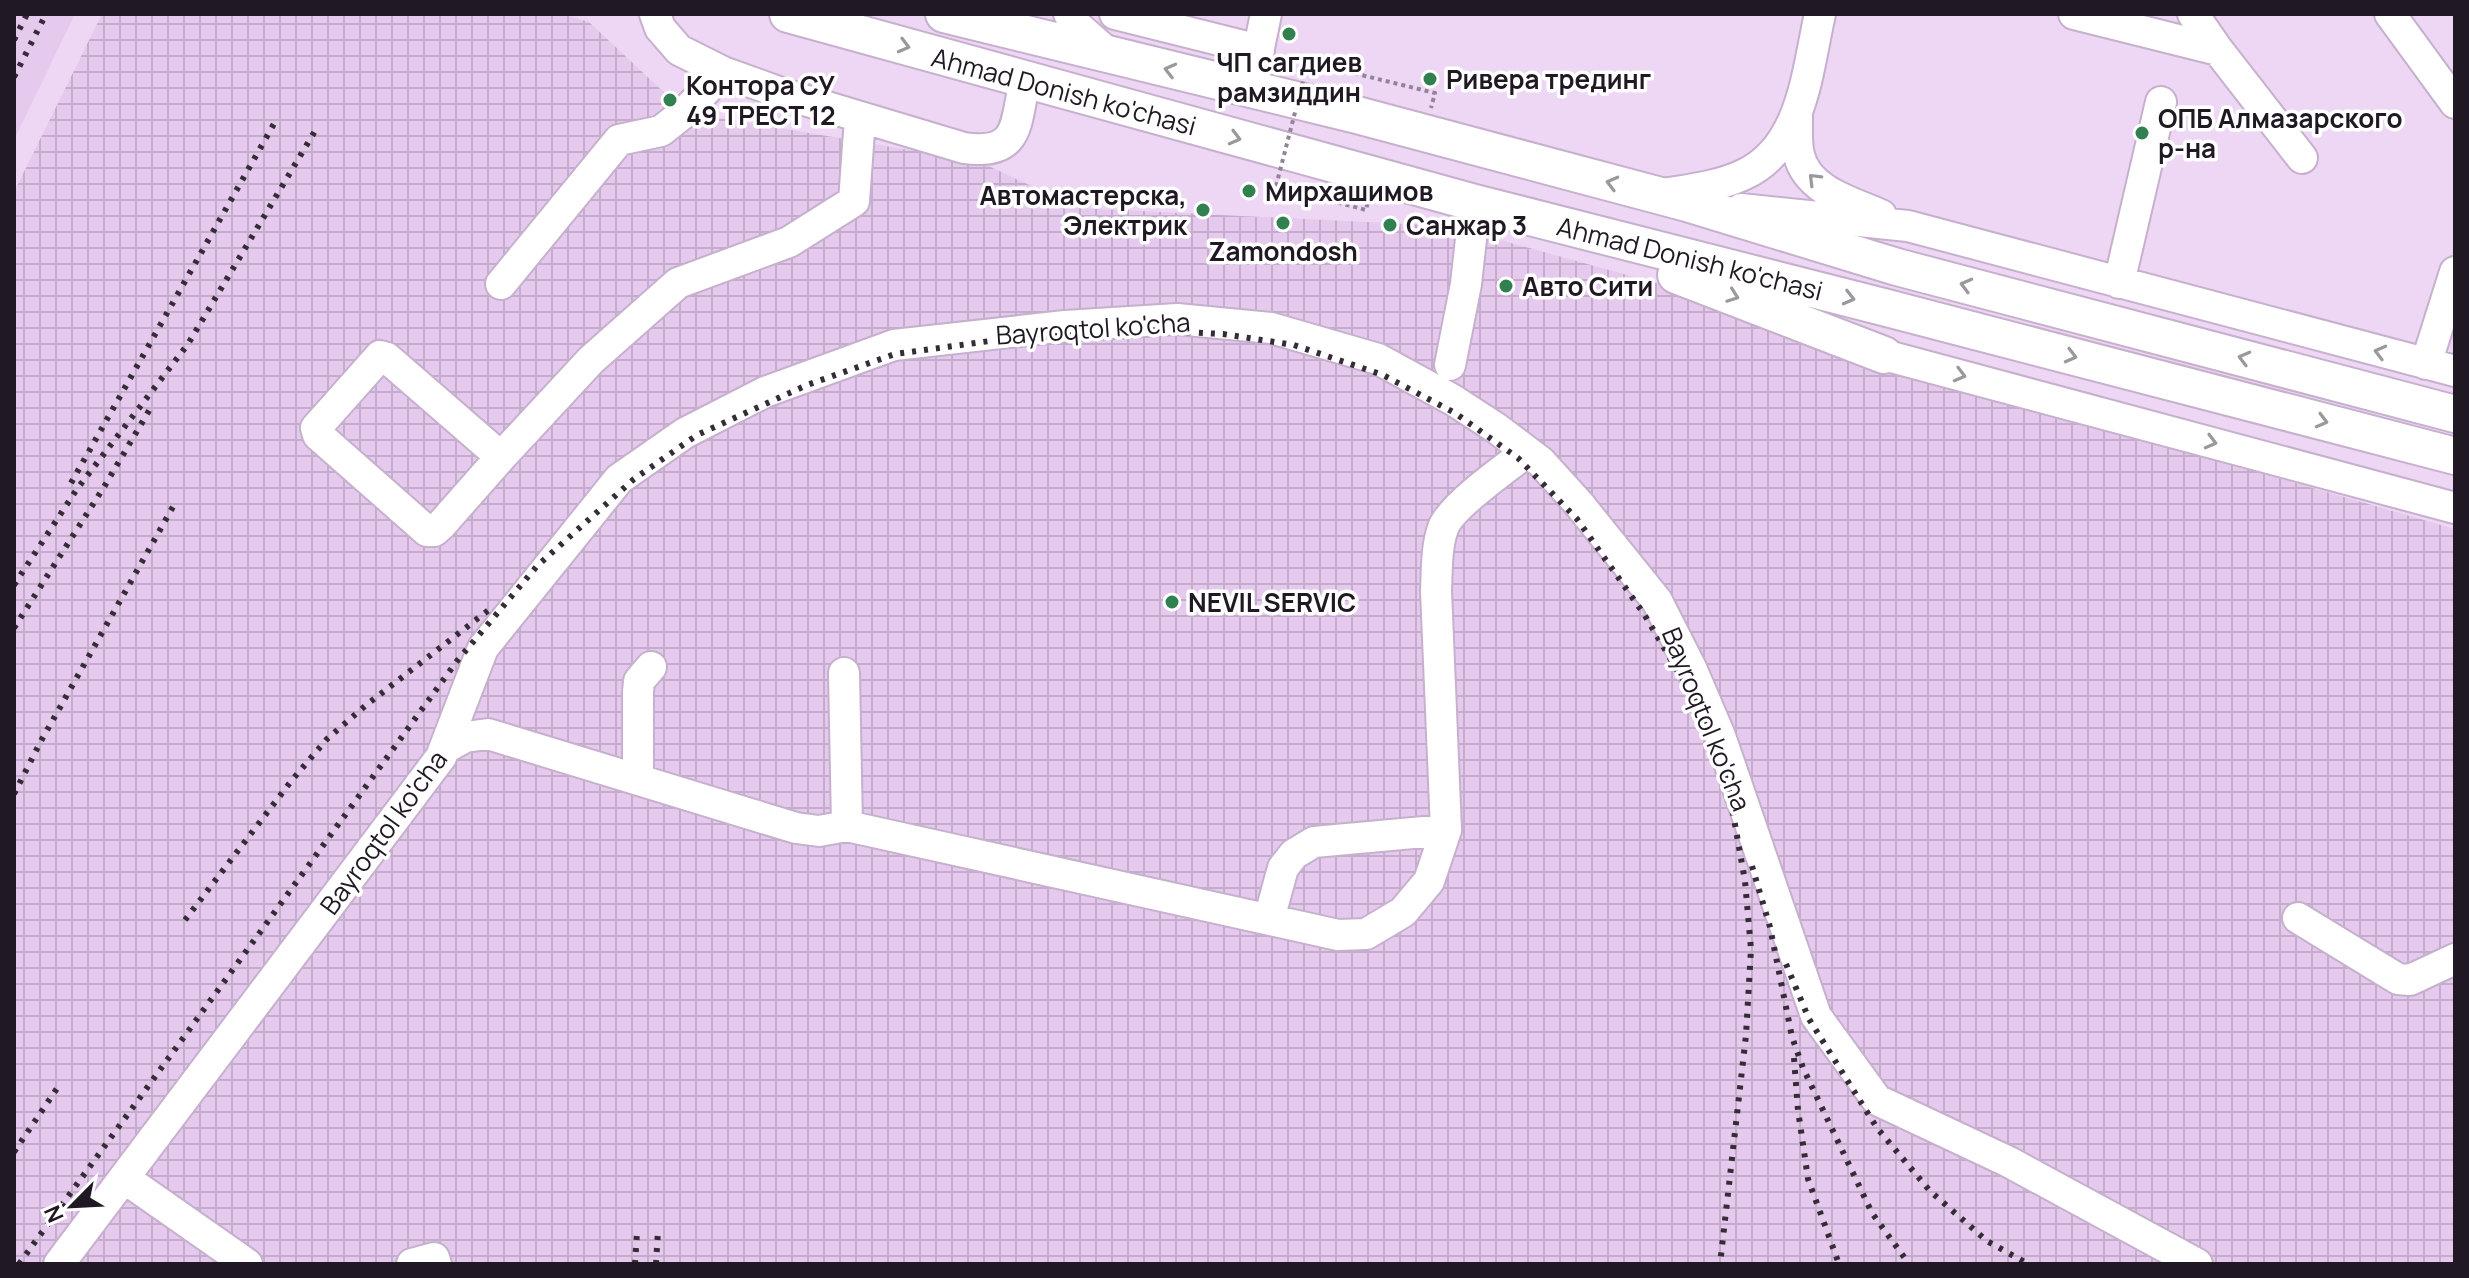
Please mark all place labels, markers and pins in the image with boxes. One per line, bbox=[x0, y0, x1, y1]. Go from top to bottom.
marker: ЧП сагдиев рамзиддин bbox=[1280, 25, 1298, 43]
place label: ЧП сагдиев рамзиддин bbox=[1216, 44, 1362, 110]
place label: Ривера трединг bbox=[1446, 61, 1651, 97]
place label: Контора СУ 49 ТРЕСТ 12 bbox=[686, 67, 836, 133]
marker: Ривера трединг bbox=[1421, 70, 1439, 88]
marker: Контора СУ 49 ТРЕСТ 12 bbox=[661, 91, 679, 109]
place label: ОПБ Алмазарского р-на bbox=[2158, 100, 2403, 166]
marker: ОПБ Алмазарского р-на bbox=[2133, 124, 2151, 142]
place label: Мирхашимов bbox=[1265, 173, 1433, 209]
place label: Автомастерска, Электрик bbox=[979, 177, 1188, 243]
marker: Мирхашимов bbox=[1240, 182, 1258, 200]
marker: Автомастерска, Электрик bbox=[1194, 201, 1212, 219]
place label: Санжар 3 bbox=[1406, 207, 1527, 243]
marker: Zamondosh bbox=[1274, 214, 1292, 232]
marker: Санжар 3 bbox=[1381, 216, 1399, 234]
place label: Zamondosh bbox=[1208, 233, 1358, 269]
place label: Авто Сити bbox=[1522, 268, 1653, 304]
marker: Авто Сити bbox=[1497, 277, 1515, 295]
place label: NEVIL SERVIC bbox=[1188, 584, 1356, 620]
marker: NEVIL SERVIC bbox=[1163, 593, 1181, 611]

